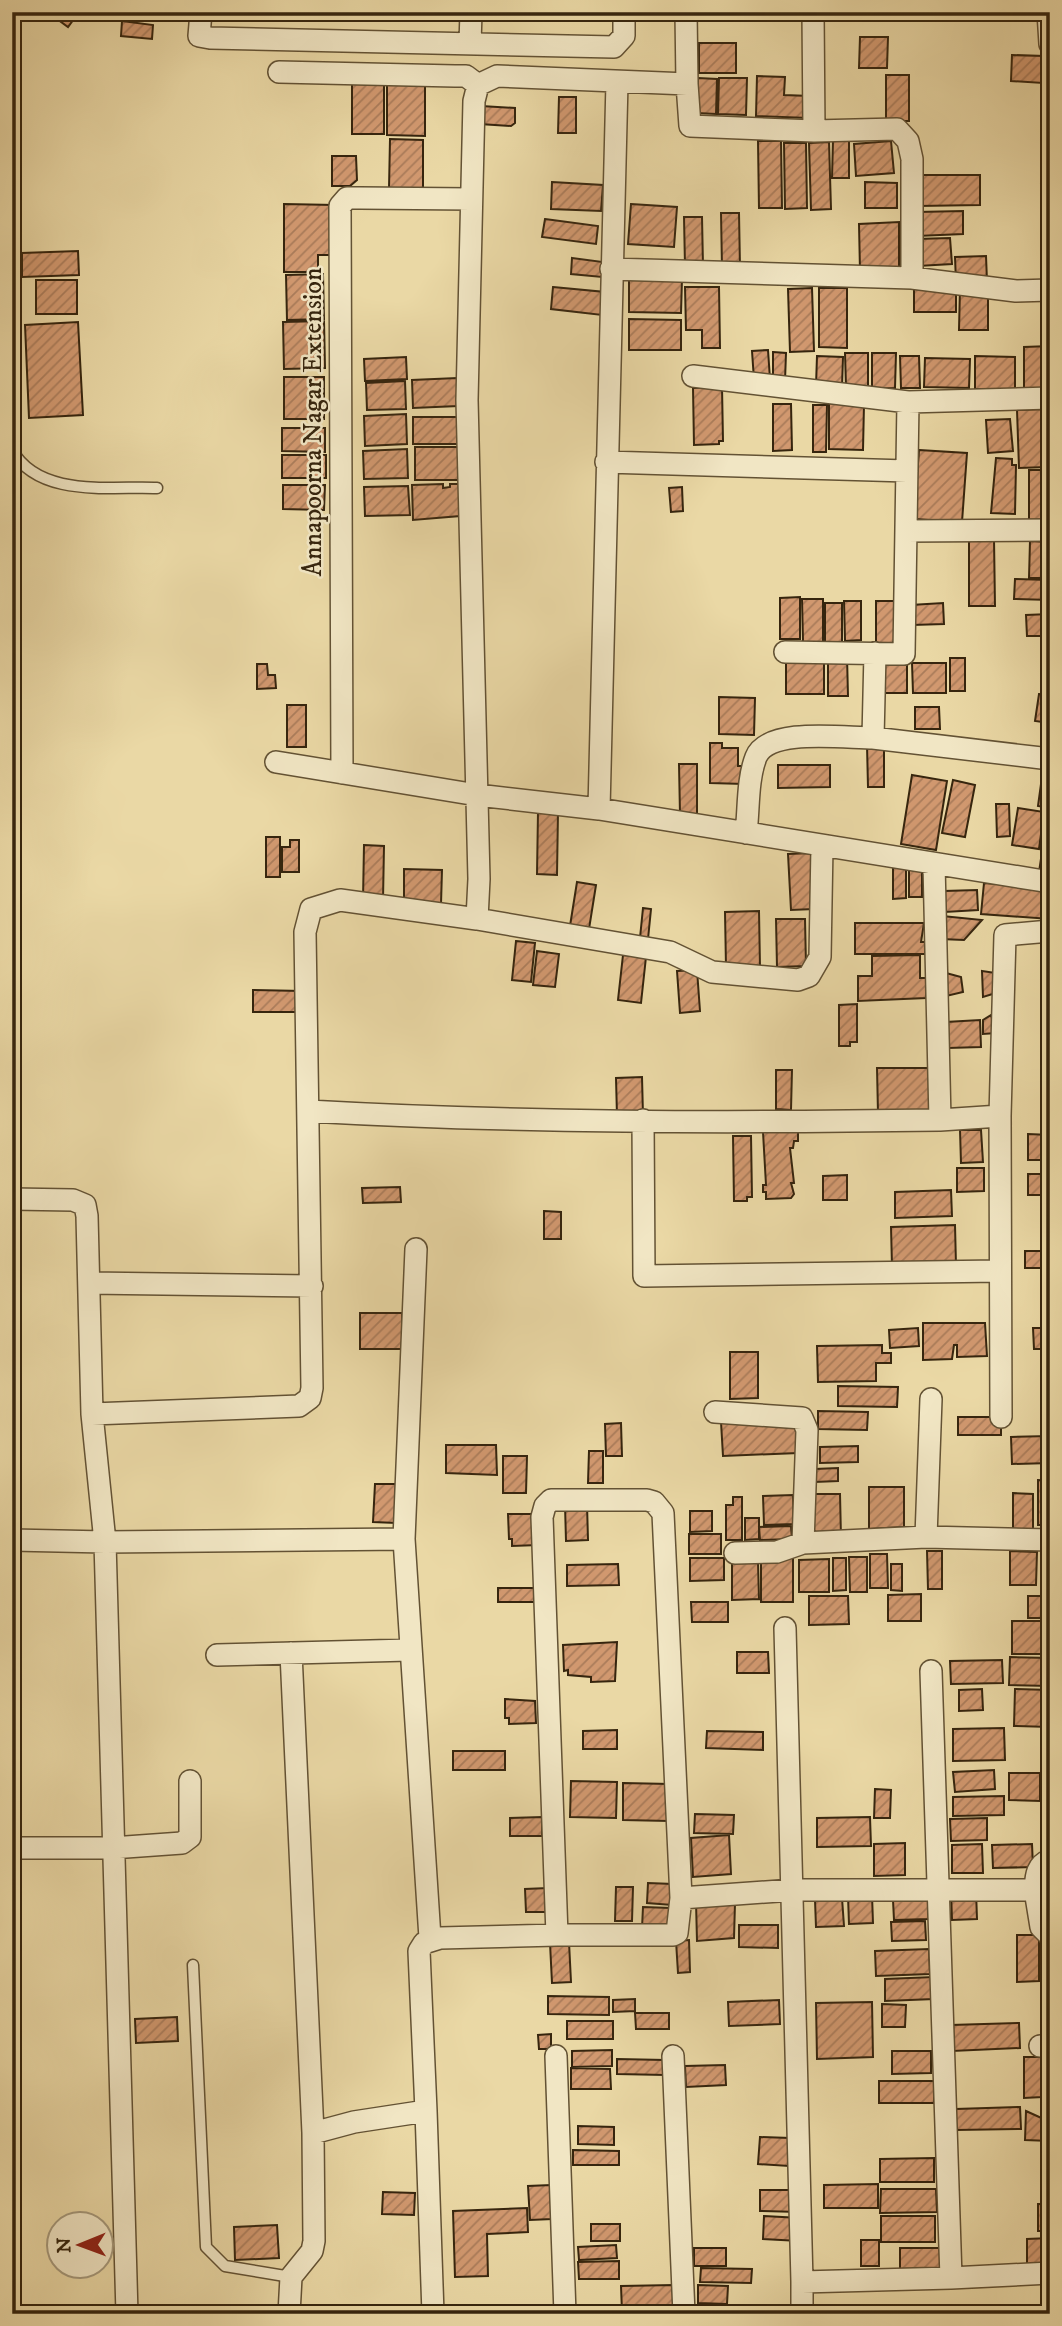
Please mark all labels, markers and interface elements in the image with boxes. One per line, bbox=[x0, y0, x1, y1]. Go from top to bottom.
street label: Annapoorna Nagar Extension bbox=[297, 267, 330, 577]
north arrow bbox=[46, 2210, 116, 2280]
text: N bbox=[53, 2237, 76, 2253]

